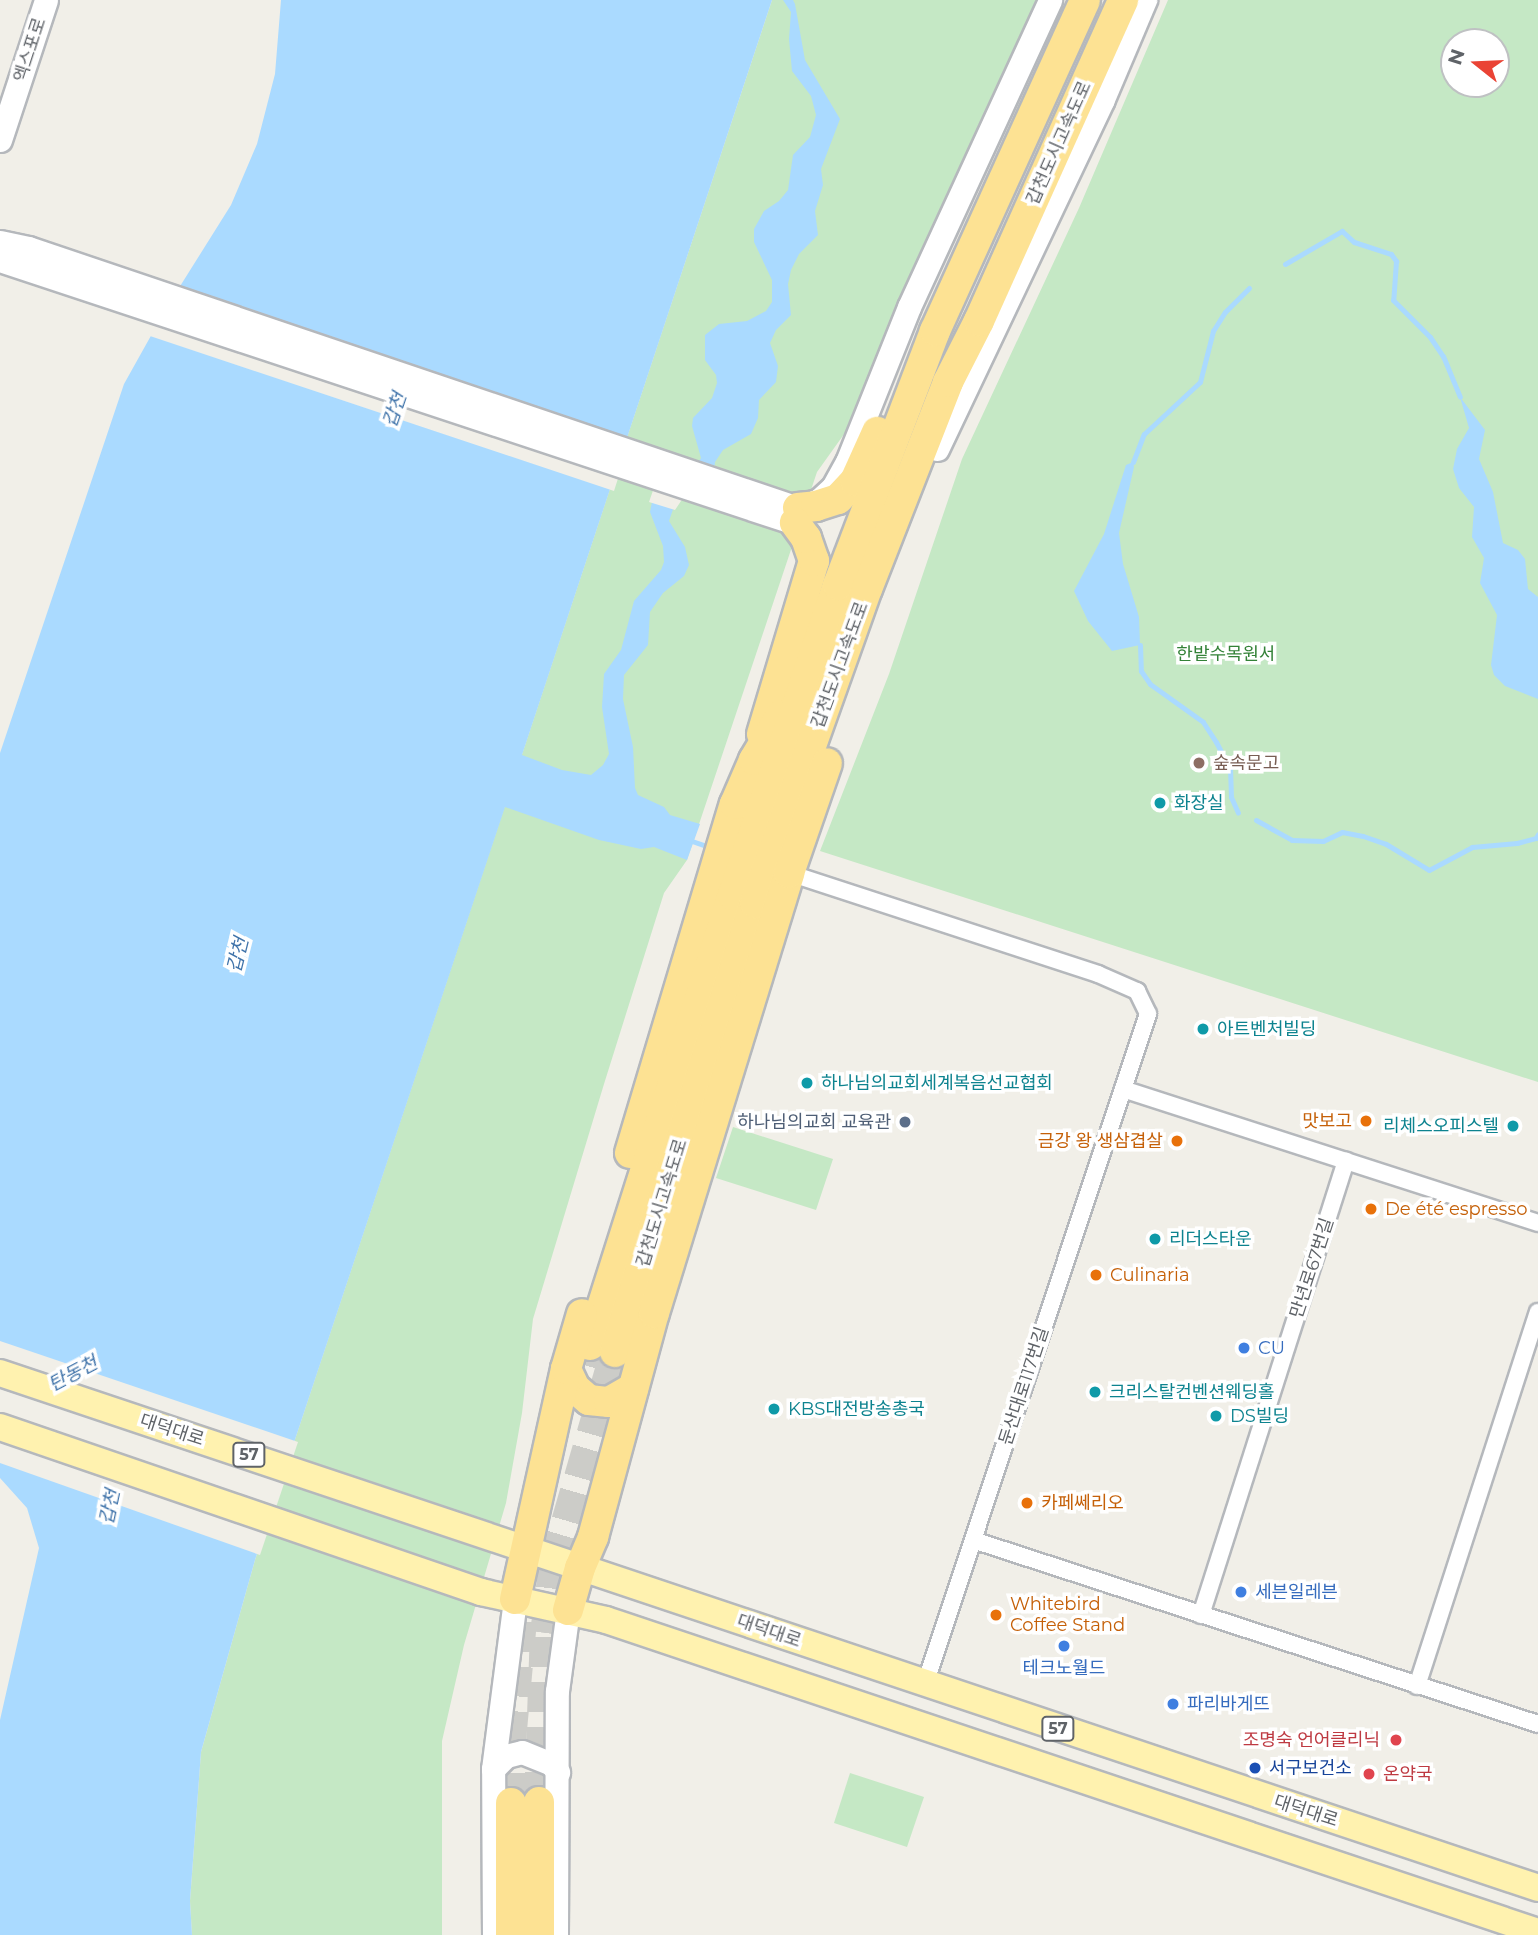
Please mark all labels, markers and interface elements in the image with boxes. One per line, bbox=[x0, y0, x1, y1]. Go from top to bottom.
street label: 엑스포로 bbox=[9, 15, 51, 85]
north arrow bbox=[1440, 28, 1510, 98]
text: N bbox=[1443, 46, 1470, 68]
street label: 갑천도시고속도로 bbox=[1022, 78, 1096, 208]
water label: 갑천 bbox=[379, 390, 411, 430]
street label: 갑천도시고속도로 bbox=[807, 599, 873, 731]
park label: 한밭수목원서 bbox=[1176, 643, 1276, 665]
place label: 숲속문고 bbox=[1213, 752, 1279, 774]
marker: 숲속문고 bbox=[1191, 755, 1207, 771]
place label: 화장실 bbox=[1174, 792, 1224, 814]
marker: 화장실 bbox=[1152, 795, 1168, 811]
water label: 갑천 bbox=[223, 935, 253, 975]
place label: 아트벤처빌딩 bbox=[1217, 1018, 1316, 1040]
marker: 아트벤처빌딩 bbox=[1195, 1021, 1211, 1037]
place label: 하나님의교회세계복음선교협회 bbox=[821, 1072, 1053, 1094]
marker: 하나님의교회세계복음선교협회 bbox=[799, 1075, 815, 1091]
place label: 맛보고 bbox=[1302, 1110, 1352, 1132]
place label: 하나님의교회 교육관 bbox=[737, 1111, 891, 1133]
marker: 맛보고 bbox=[1358, 1113, 1374, 1129]
marker: 하나님의교회 교육관 bbox=[897, 1114, 913, 1130]
place label: 리체스오피스텔 bbox=[1383, 1115, 1499, 1137]
marker: 리체스오피스텔 bbox=[1505, 1118, 1521, 1134]
place label: 금강 왕 생삼겹살 bbox=[1038, 1130, 1163, 1152]
marker: 금강 왕 생삼겹살 bbox=[1169, 1133, 1185, 1149]
street label: 갑천도시고속도로 bbox=[632, 1136, 692, 1270]
place label: De été espresso bbox=[1385, 1198, 1527, 1220]
marker: De été espresso bbox=[1363, 1201, 1379, 1217]
street label: 만년로67번길 bbox=[1286, 1215, 1338, 1321]
place label: 리더스타운 bbox=[1169, 1228, 1252, 1250]
marker: 리더스타운 bbox=[1147, 1231, 1163, 1247]
place label: Culinaria bbox=[1110, 1264, 1190, 1286]
marker: Culinaria bbox=[1088, 1267, 1104, 1283]
street label: 둔산대로117번길 bbox=[995, 1324, 1053, 1448]
place label: CU bbox=[1258, 1337, 1285, 1359]
marker: CU bbox=[1236, 1340, 1252, 1356]
water label: 탄동천 bbox=[44, 1352, 102, 1396]
place label: 크리스탈컨벤션웨딩홀 bbox=[1109, 1381, 1275, 1403]
marker: 크리스탈컨벤션웨딩홀 bbox=[1087, 1384, 1103, 1400]
place label: KBS대전방송총국 bbox=[788, 1398, 925, 1420]
marker: KBS대전방송총국 bbox=[766, 1401, 782, 1417]
place label: DS빌딩 bbox=[1230, 1405, 1289, 1427]
marker: DS빌딩 bbox=[1208, 1408, 1224, 1424]
street label: 대덕대로 bbox=[137, 1409, 207, 1451]
road number: 57 bbox=[232, 1442, 266, 1468]
water label: 갑천 bbox=[95, 1488, 125, 1526]
place label: 카페쎄리오 bbox=[1041, 1492, 1124, 1514]
marker: 카페쎄리오 bbox=[1019, 1495, 1035, 1511]
place label: 세븐일레븐 bbox=[1255, 1581, 1338, 1603]
marker: 세븐일레븐 bbox=[1233, 1584, 1249, 1600]
place label: Whitebird Coffee Stand bbox=[1010, 1594, 1125, 1636]
marker: Whitebird Coffee Stand bbox=[988, 1607, 1004, 1623]
street label: 대덕대로 bbox=[734, 1610, 804, 1652]
marker: 테크노월드 bbox=[1056, 1638, 1072, 1654]
place label: 테크노월드 bbox=[1023, 1657, 1105, 1679]
place label: 파리바게뜨 bbox=[1187, 1693, 1270, 1715]
marker: 파리바게뜨 bbox=[1165, 1696, 1181, 1712]
road number: 57 bbox=[1040, 1716, 1076, 1742]
place label: 조명숙 언어클리닉 bbox=[1243, 1729, 1380, 1751]
marker: 조명숙 언어클리닉 bbox=[1386, 1730, 1406, 1750]
place label: 서구보건소 bbox=[1269, 1757, 1352, 1779]
marker: 서구보건소 bbox=[1247, 1760, 1263, 1776]
place label: 온약국 bbox=[1383, 1763, 1433, 1785]
marker: 온약국 bbox=[1361, 1766, 1377, 1782]
street label: 대덕대로 bbox=[1271, 1790, 1341, 1832]

